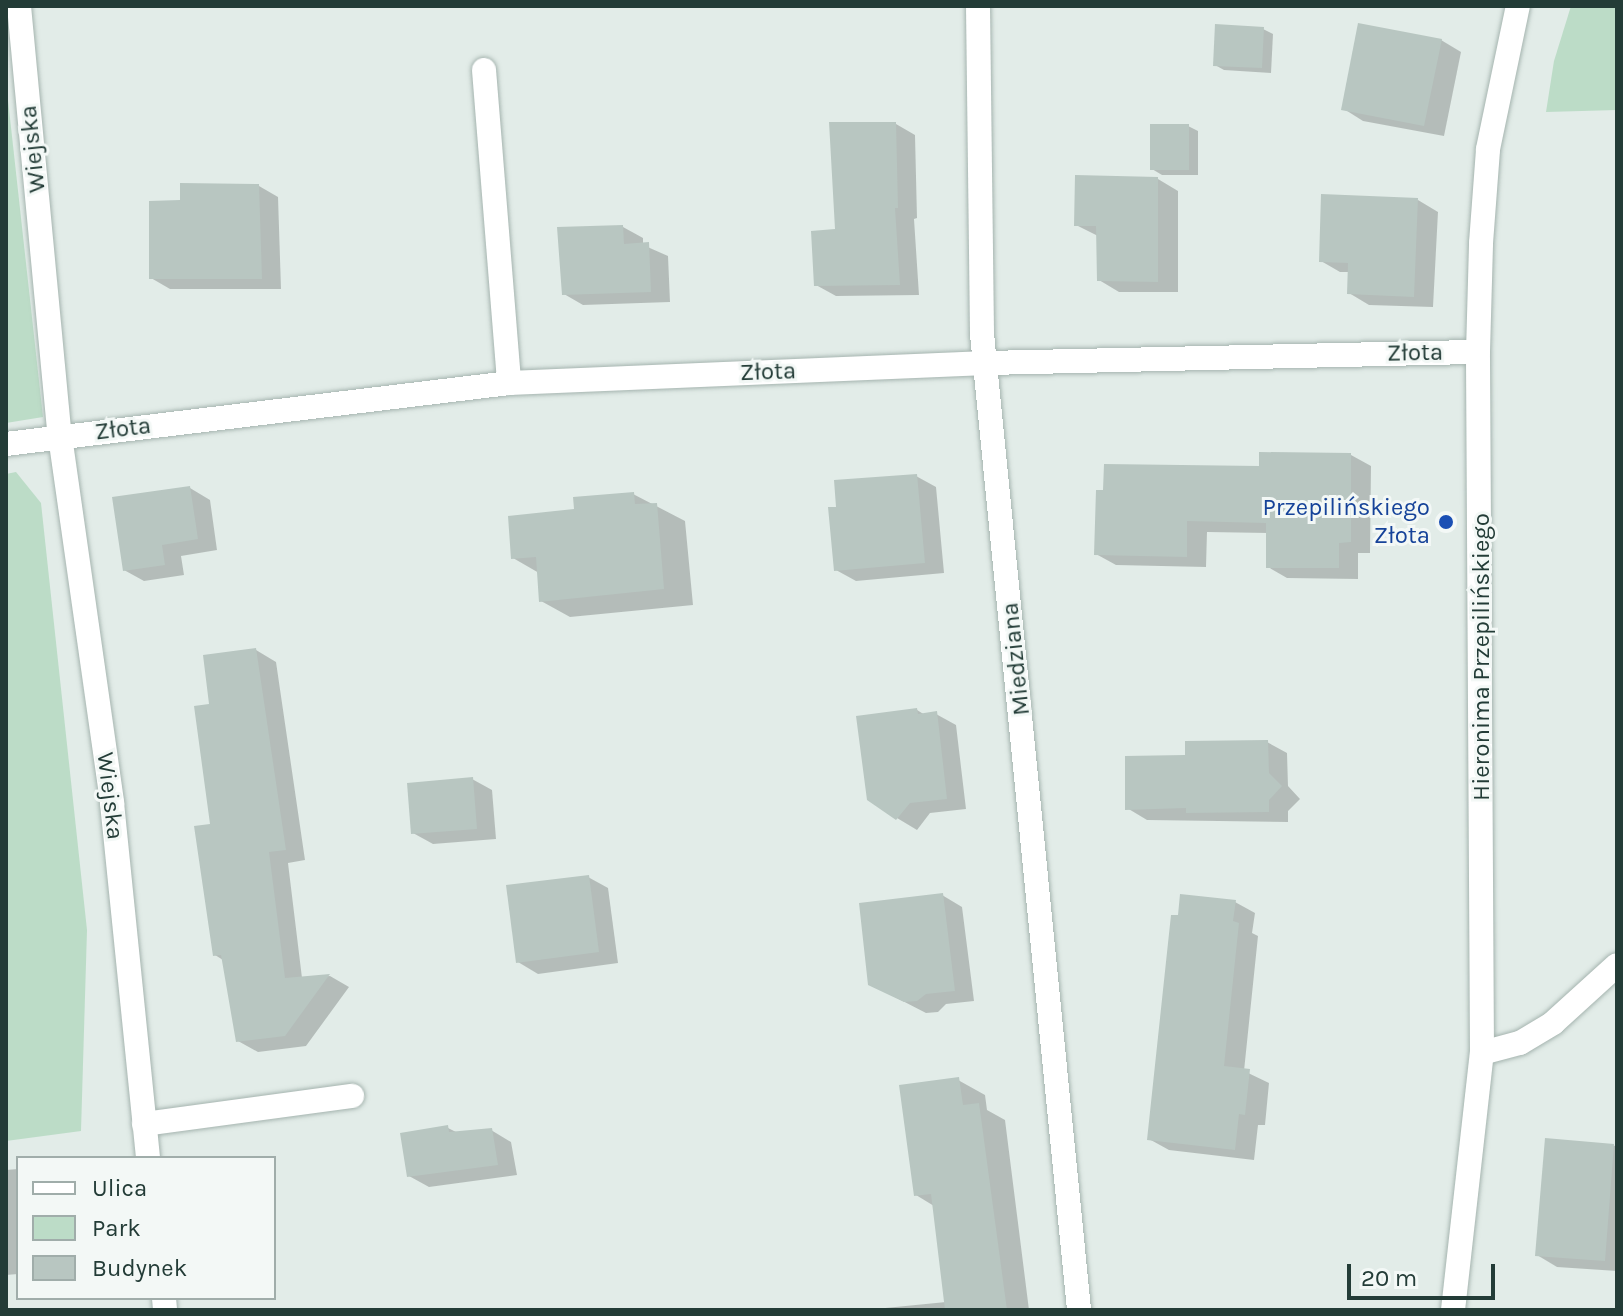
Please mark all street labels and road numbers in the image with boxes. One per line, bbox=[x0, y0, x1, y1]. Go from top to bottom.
street label: Wiejska bbox=[14, 104, 52, 194]
street label: Złota bbox=[1387, 338, 1443, 368]
street label: Złota bbox=[739, 357, 797, 387]
street label: Złota bbox=[93, 411, 153, 447]
street label: Hieronima Przepilińskiego bbox=[1468, 513, 1496, 801]
street label: Miedziana bbox=[996, 601, 1036, 717]
street label: Wiejska bbox=[90, 751, 130, 841]

